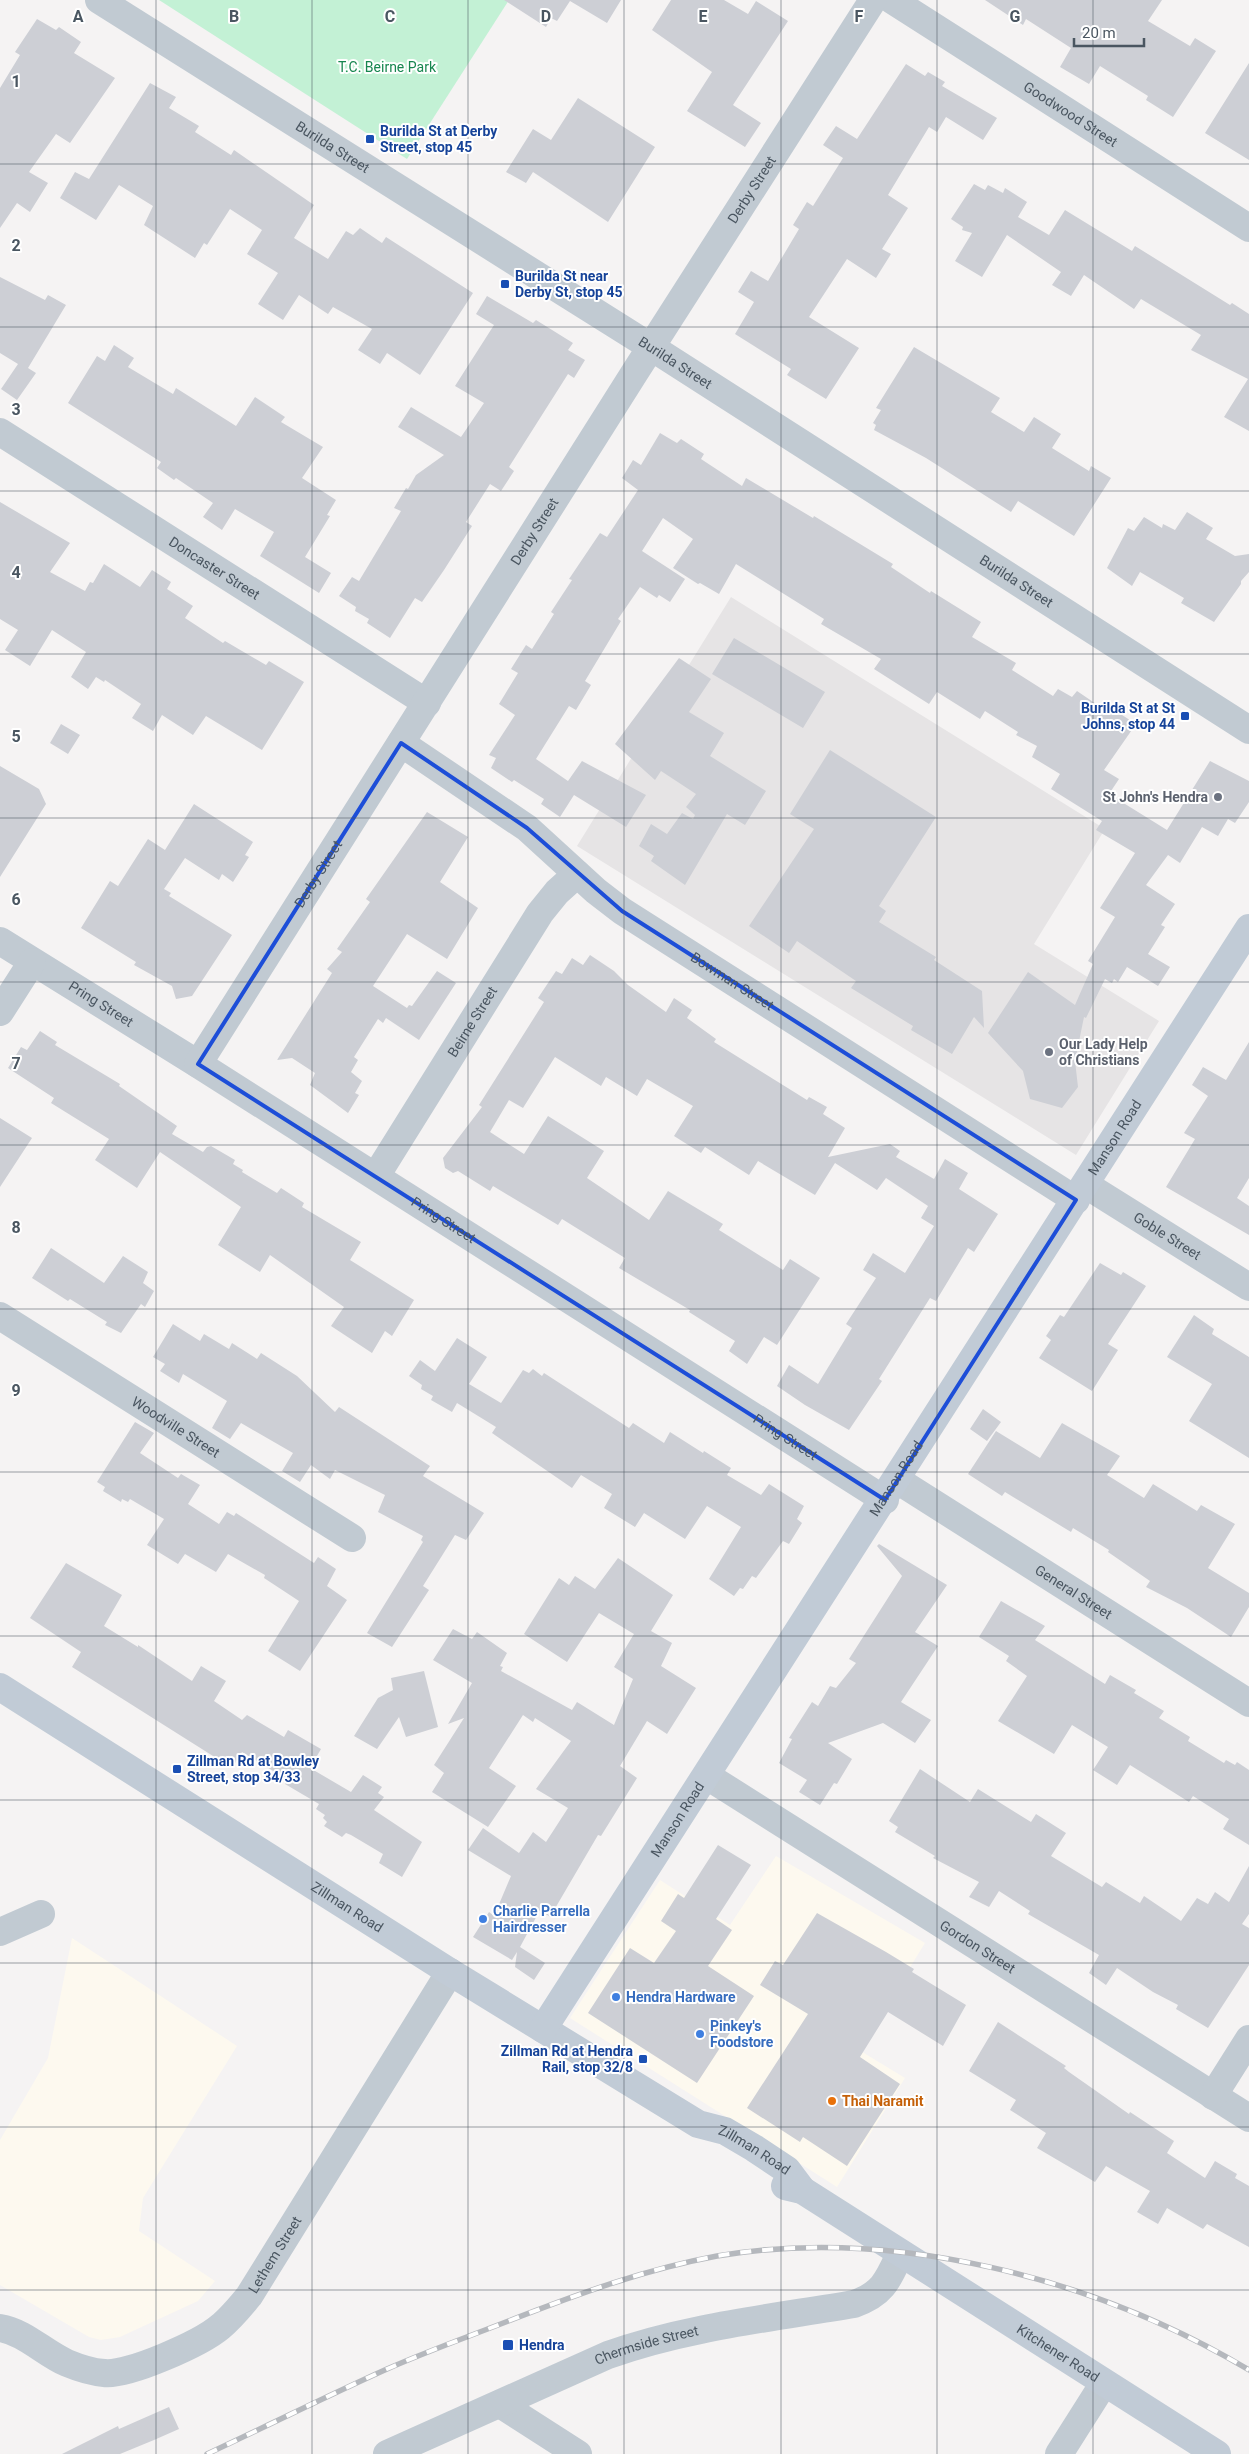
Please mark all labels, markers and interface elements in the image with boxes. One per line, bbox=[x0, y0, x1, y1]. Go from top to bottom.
text: A bbox=[73, 7, 84, 26]
text: B bbox=[229, 7, 239, 26]
text: C bbox=[385, 7, 395, 26]
text: D bbox=[541, 7, 551, 26]
text: E bbox=[699, 7, 708, 26]
text: F bbox=[855, 7, 864, 26]
text: G bbox=[1010, 7, 1021, 26]
scale bar bbox=[1074, 15, 1144, 47]
text: 20 m bbox=[1082, 24, 1116, 42]
park label: T.C. Beirne Park bbox=[338, 59, 437, 75]
text: 1 bbox=[11, 72, 21, 91]
street label: Goodwood Street bbox=[1021, 78, 1121, 150]
street label: Burilda Street bbox=[293, 118, 373, 176]
place label: Burilda St at Derby Street, stop 45 bbox=[380, 123, 498, 155]
marker: Burilda St at Derby Street, stop 45 bbox=[364, 133, 376, 145]
street label: Derby Street bbox=[724, 153, 779, 226]
text: 2 bbox=[11, 236, 21, 255]
place label: Burilda St near Derby St, stop 45 bbox=[515, 268, 622, 300]
marker: Burilda St near Derby St, stop 45 bbox=[499, 278, 511, 290]
street label: Burilda Street bbox=[636, 333, 715, 392]
text: 3 bbox=[11, 400, 21, 419]
street label: Derby Street bbox=[507, 494, 562, 568]
street label: Doncaster Street bbox=[166, 533, 263, 603]
street label: Burilda Street bbox=[977, 552, 1057, 611]
text: 4 bbox=[11, 563, 21, 582]
place label: Burilda St at St Johns, stop 44 bbox=[1081, 700, 1175, 732]
marker: Burilda St at St Johns, stop 44 bbox=[1179, 710, 1191, 722]
text: 5 bbox=[11, 727, 21, 746]
place label: St John's Hendra bbox=[1102, 789, 1209, 805]
marker: St John's Hendra bbox=[1212, 791, 1224, 803]
street label: Derby Street bbox=[291, 837, 345, 910]
text: 6 bbox=[11, 890, 21, 909]
street label: Bowman Street bbox=[688, 949, 777, 1014]
street label: Pring Street bbox=[66, 978, 137, 1030]
street label: Beirne Street bbox=[444, 983, 500, 1060]
place label: Our Lady Help of Christians bbox=[1059, 1036, 1148, 1068]
marker: Our Lady Help of Christians bbox=[1043, 1046, 1055, 1058]
text: 7 bbox=[11, 1054, 21, 1073]
street label: Manson Road bbox=[1085, 1097, 1145, 1178]
street label: Pring Street bbox=[408, 1194, 479, 1246]
street label: Goble Street bbox=[1131, 1209, 1204, 1263]
text: 8 bbox=[11, 1218, 21, 1237]
text: 9 bbox=[11, 1381, 21, 1400]
street label: Woodville Street bbox=[129, 1393, 223, 1461]
street label: Pring Street bbox=[750, 1411, 821, 1463]
street label: Manson Road bbox=[866, 1438, 926, 1519]
street label: General Street bbox=[1032, 1562, 1115, 1622]
place label: Zillman Rd at Bowley Street, stop 34/33 bbox=[187, 1753, 320, 1785]
marker: Zillman Rd at Bowley Street, stop 34/33 bbox=[171, 1763, 183, 1775]
street label: Manson Road bbox=[647, 1779, 707, 1860]
street label: Zillman Road bbox=[308, 1878, 386, 1936]
place label: Charlie Parrella Hairdresser bbox=[493, 1903, 591, 1935]
marker: Charlie Parrella Hairdresser bbox=[477, 1913, 489, 1925]
street label: Gordon Street bbox=[937, 1917, 1019, 1977]
place label: Hendra Hardware bbox=[626, 1989, 736, 2005]
marker: Hendra Hardware bbox=[610, 1991, 622, 2003]
place label: Pinkey's Foodstore bbox=[710, 2018, 774, 2050]
marker: Pinkey's Foodstore bbox=[694, 2028, 706, 2040]
place label: Zillman Rd at Hendra Rail, stop 32/8 bbox=[501, 2043, 634, 2075]
marker: Zillman Rd at Hendra Rail, stop 32/8 bbox=[637, 2053, 649, 2065]
place label: Thai Naramit bbox=[842, 2093, 924, 2109]
marker: Thai Naramit bbox=[826, 2095, 838, 2107]
street label: Zillman Road bbox=[717, 2122, 793, 2178]
street label: Lethem Street bbox=[245, 2213, 305, 2296]
street label: Kitchener Road bbox=[1014, 2321, 1102, 2385]
street label: Chermside Street bbox=[592, 2322, 700, 2368]
place label: Hendra bbox=[519, 2337, 565, 2353]
marker: Hendra bbox=[501, 2338, 515, 2352]

